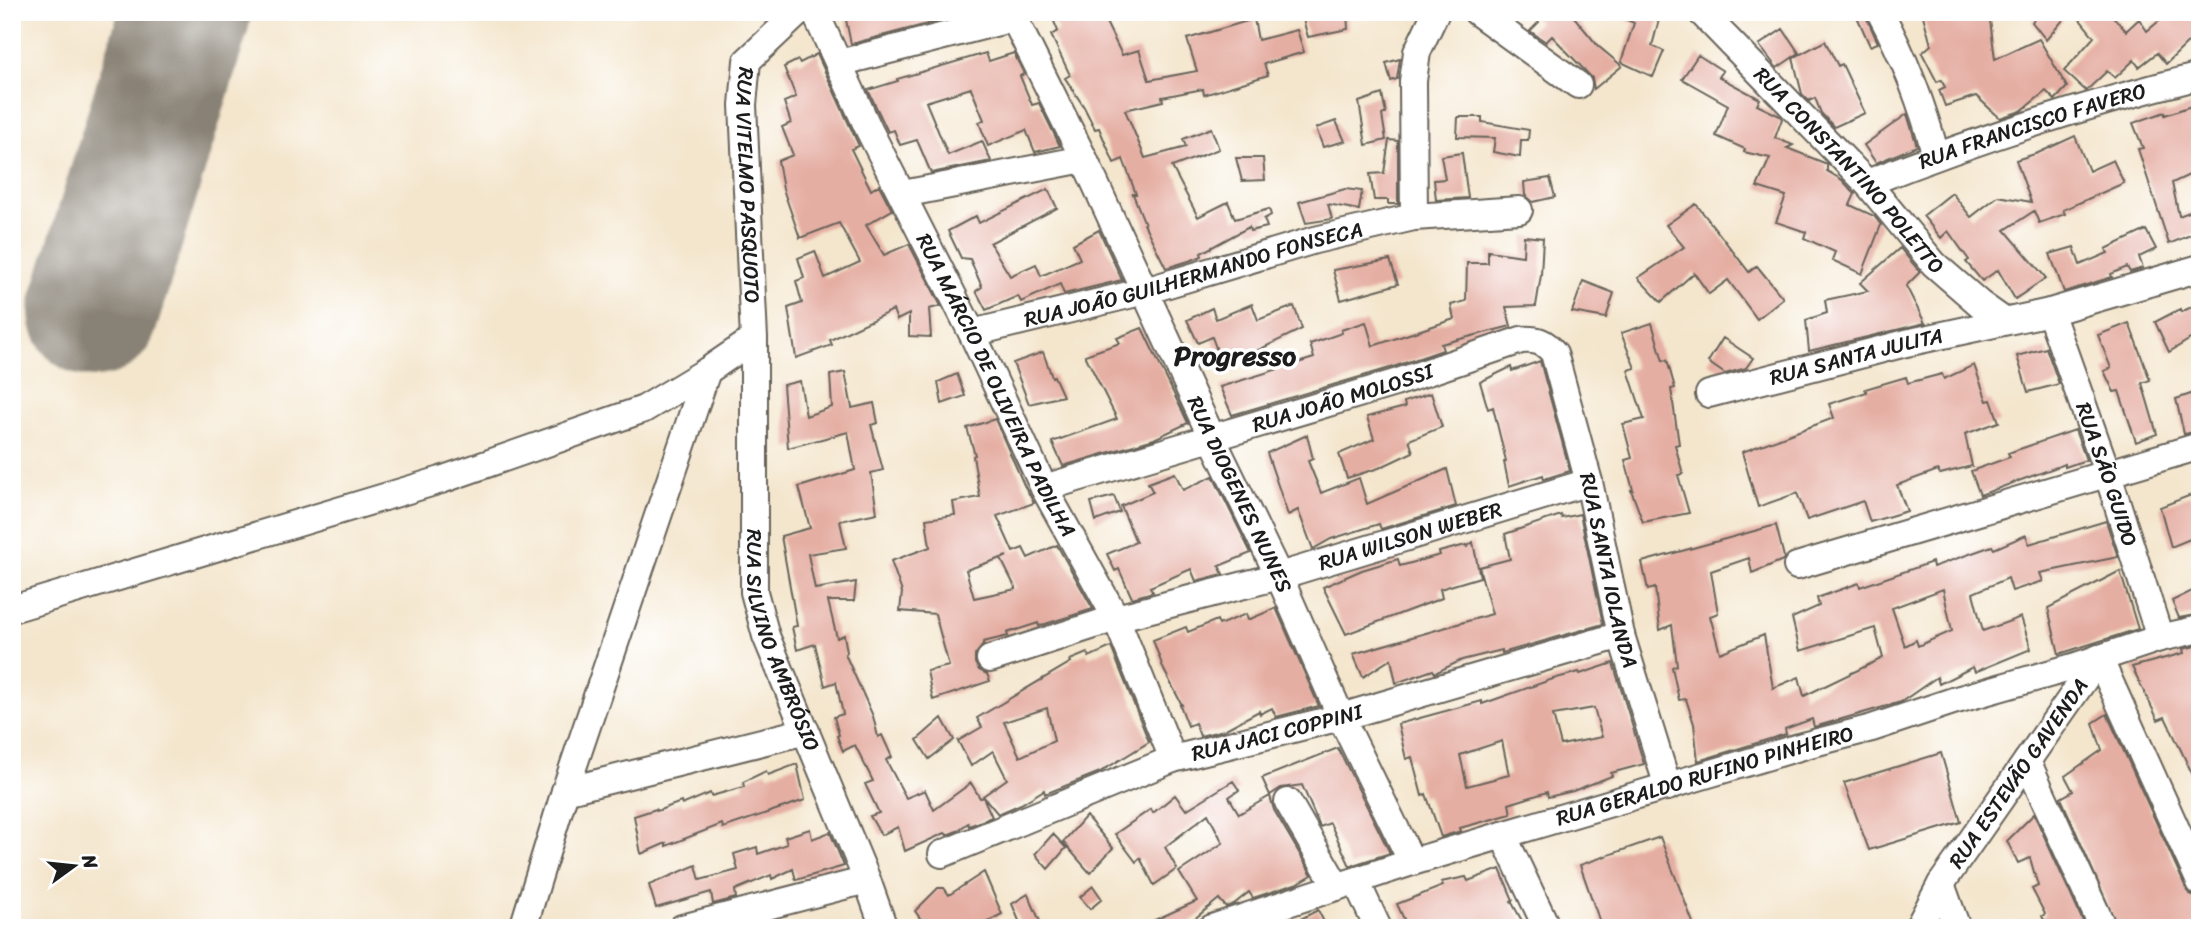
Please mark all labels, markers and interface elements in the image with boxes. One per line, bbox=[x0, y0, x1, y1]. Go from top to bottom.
street label: RUA CONSTANTINO POLETTO bbox=[1744, 57, 1953, 284]
street label: RUA VITELMO PASQUOTO bbox=[724, 66, 771, 304]
street label: RUA FRANCISCO FAVERO bbox=[1913, 72, 2151, 181]
street label: RUA JOÃO GUILHERMANDO FONSECA bbox=[1020, 211, 1366, 339]
street label: RUA MÁRCIO DE OLIVEIRA PADILHA bbox=[905, 227, 1087, 544]
street label: RUA SANTA JULITA bbox=[1765, 317, 1946, 397]
district label: Progresso bbox=[1174, 331, 1296, 380]
street label: RUA JOÃO MOLOSSI bbox=[1248, 352, 1440, 444]
street label: RUA DIOGENES NUNES bbox=[1176, 390, 1303, 599]
street label: RUA SÃO GUIDO bbox=[2065, 397, 2149, 551]
street label: RUA SANTA IOLANDA bbox=[1568, 468, 1649, 673]
street label: RUA WILSON WEBER bbox=[1314, 490, 1507, 582]
street label: RUA SILVINO AMBRÓSIO bbox=[735, 529, 831, 757]
street label: RUA ESTEVÃO GAVENDA bbox=[1938, 670, 2099, 877]
street label: RUA JACI COPPINI bbox=[1188, 692, 1369, 773]
street label: RUA GERALDO RUFINO PINHEIRO bbox=[1551, 714, 1858, 837]
north arrow bbox=[38, 832, 108, 902]
text: N bbox=[72, 850, 108, 873]

